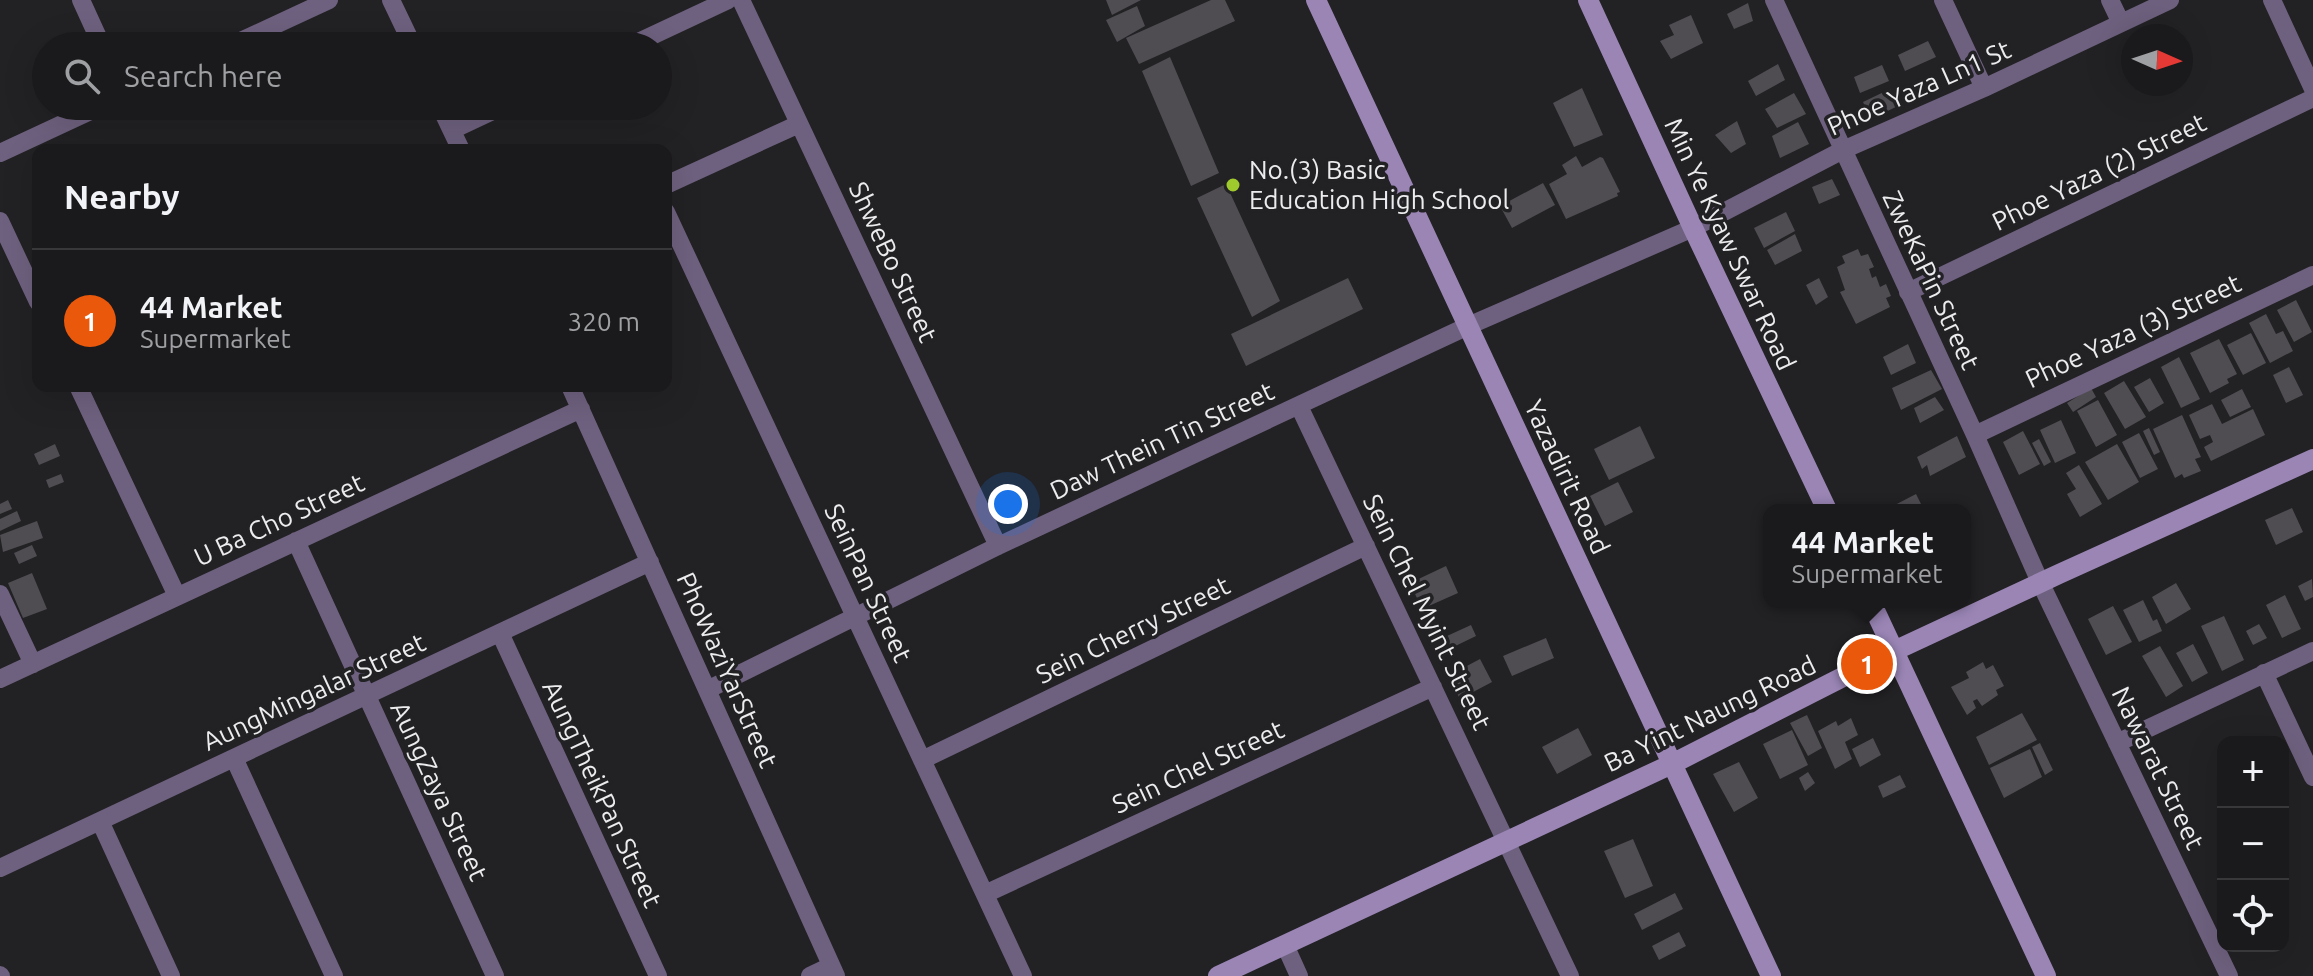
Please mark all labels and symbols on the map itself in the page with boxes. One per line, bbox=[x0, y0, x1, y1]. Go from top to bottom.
north arrow bbox=[2121, 24, 2193, 96]
street label: Phoe Yaza Ln1 St bbox=[1823, 34, 2015, 141]
street label: Phoe Yaza (2) Street bbox=[1987, 107, 2210, 236]
street label: Min Ye Kyaw Swar Road bbox=[1659, 113, 1802, 374]
place label: No.(3) Basic Education High School bbox=[1249, 155, 1510, 214]
marker: No.(3) Basic Education High School bbox=[1224, 176, 1242, 194]
street label: ShweBo Street bbox=[844, 177, 943, 346]
street label: ZweKaPin Street bbox=[1877, 186, 1985, 374]
street label: Phoe Yaza (3) Street bbox=[2021, 268, 2245, 393]
street label: Daw Thein Tin Street bbox=[1045, 376, 1278, 505]
street label: Yazadirit Road bbox=[1519, 395, 1616, 558]
street label: U Ba Cho Street bbox=[189, 468, 368, 572]
your location bbox=[988, 484, 1028, 524]
street label: Sein Chel Myint Street bbox=[1358, 489, 1497, 734]
street label: SeinPan Street bbox=[819, 499, 918, 667]
street label: PhoWaziYarStreet bbox=[671, 568, 784, 772]
street label: Sein Cherry Street bbox=[1031, 570, 1234, 689]
street label: AungMingalar Street bbox=[198, 627, 430, 756]
pin: 1 bbox=[1841, 634, 1893, 694]
street label: Ba Yint Naung Road bbox=[1599, 650, 1820, 777]
street label: AungTheikPan Street bbox=[537, 676, 668, 912]
street label: Nawarat Street bbox=[2107, 682, 2210, 854]
street label: AungZaya Street bbox=[385, 697, 494, 885]
street label: Sein Chel Street bbox=[1108, 714, 1288, 819]

